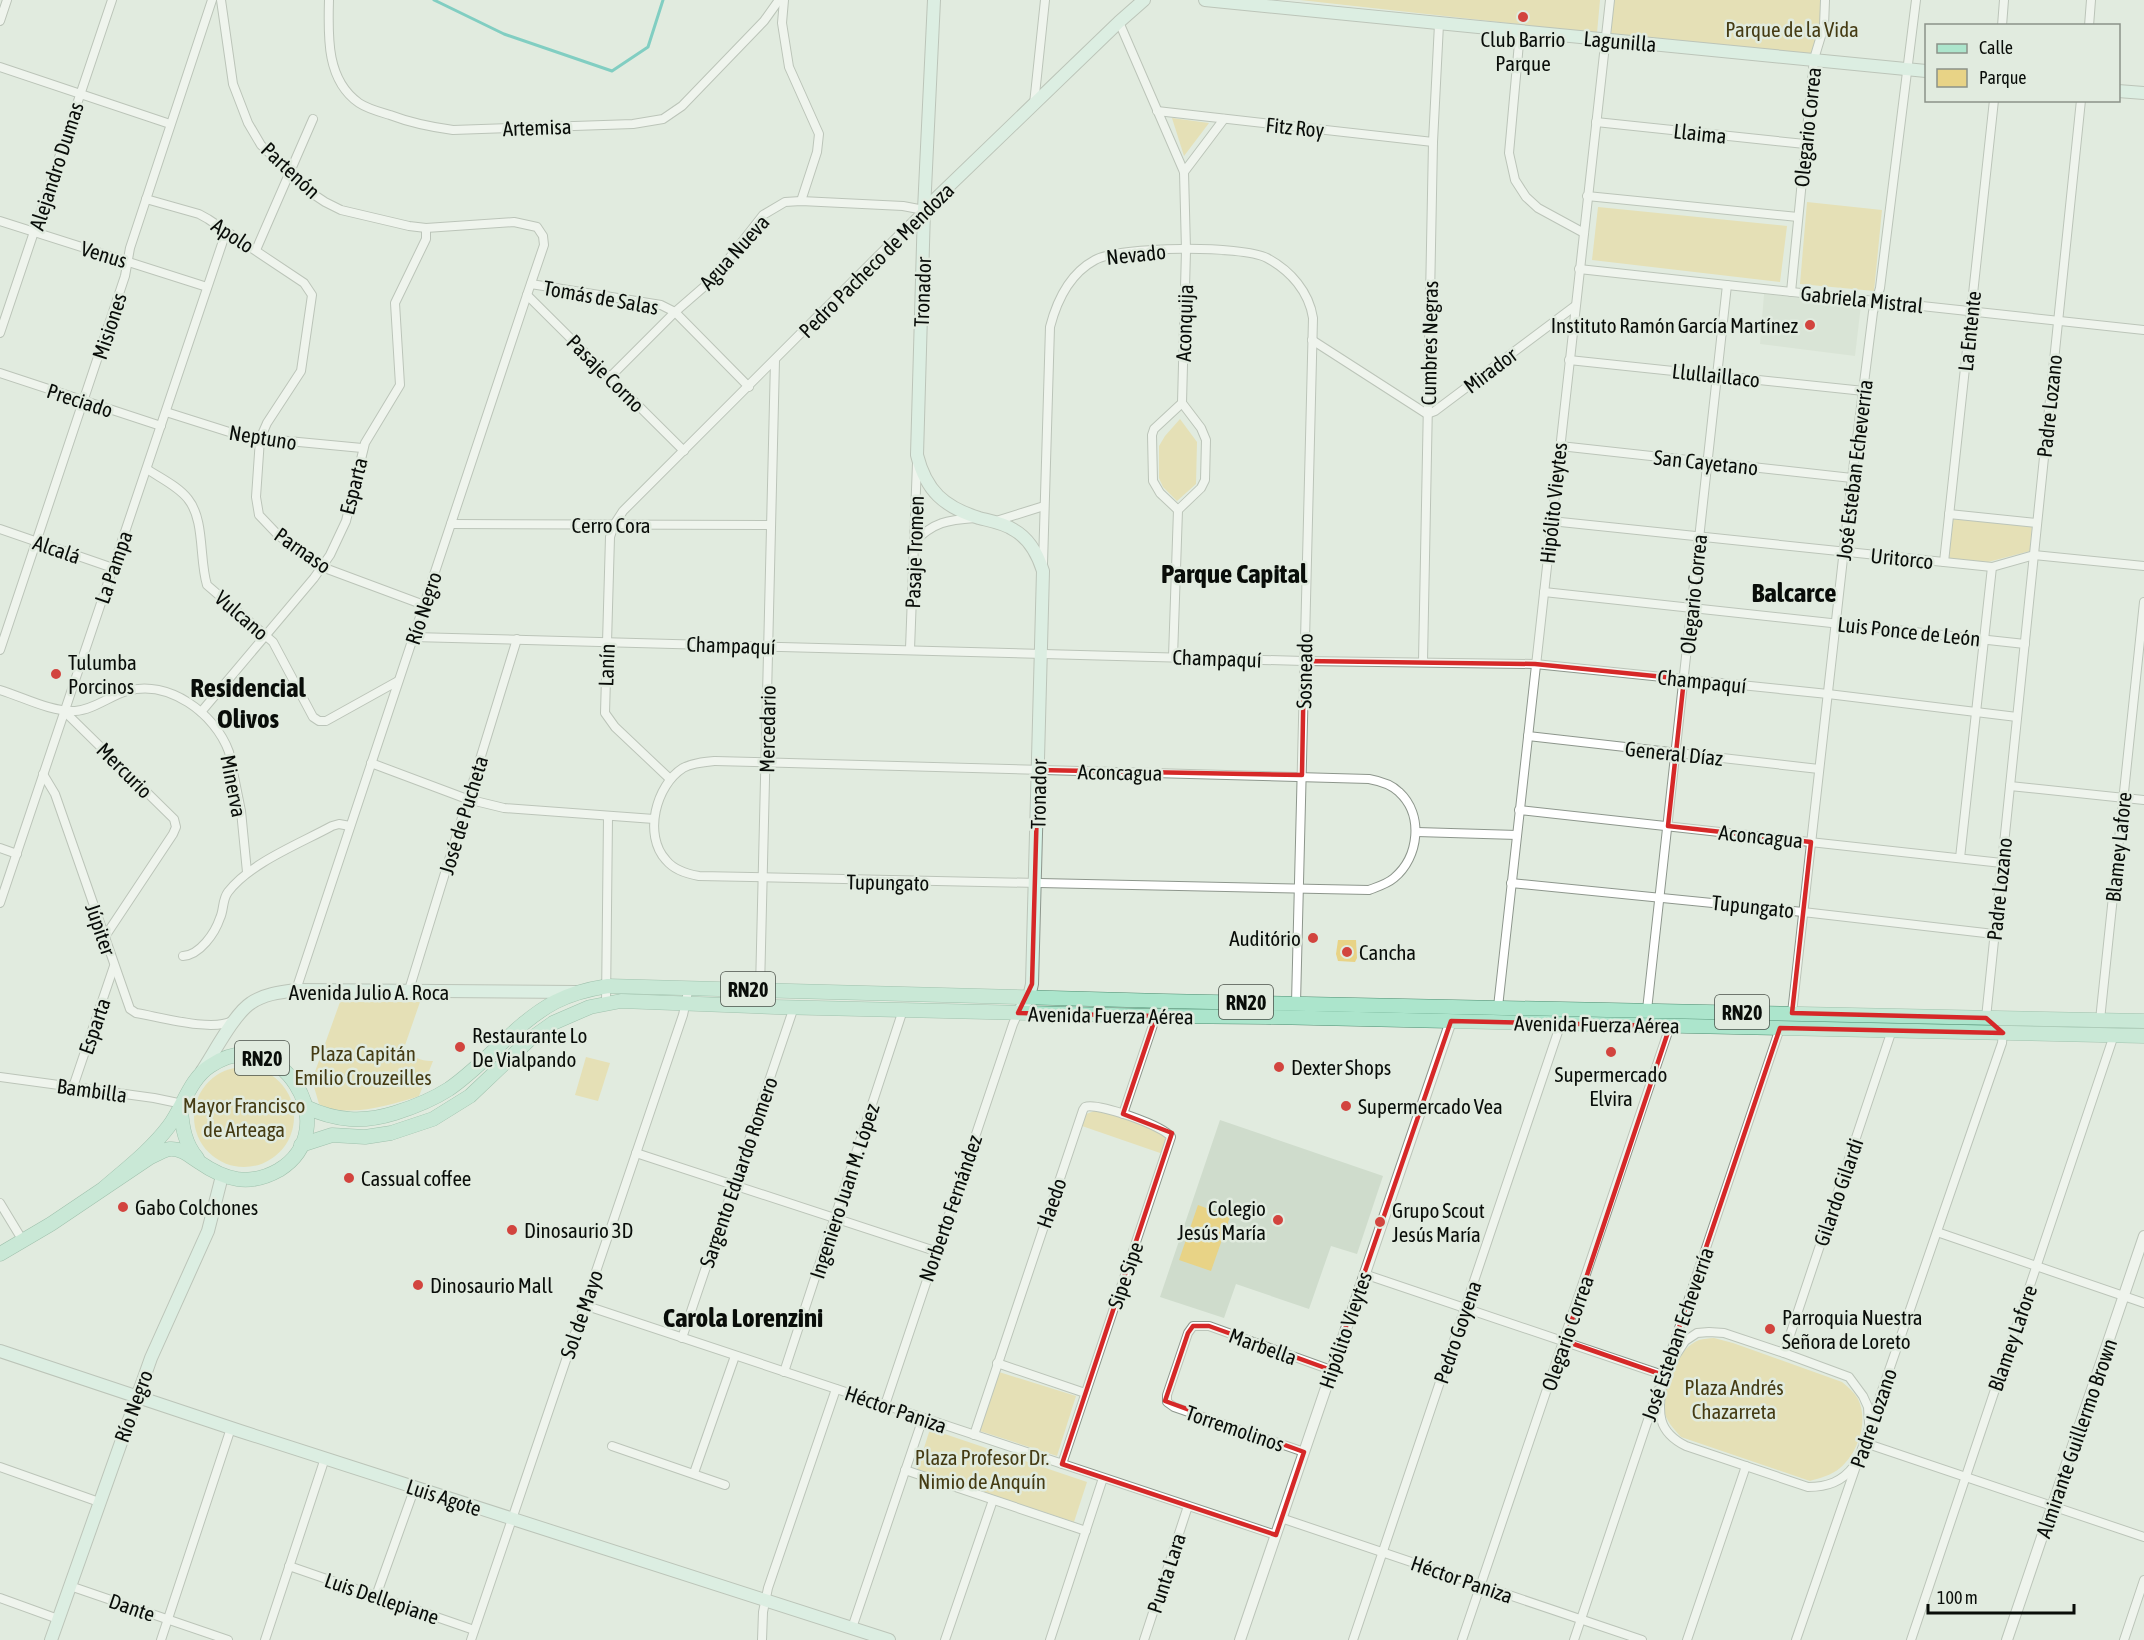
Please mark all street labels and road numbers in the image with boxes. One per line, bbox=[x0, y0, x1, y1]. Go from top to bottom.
street label: Lagunilla bbox=[1583, 26, 1657, 56]
street label: Olegario Correa bbox=[1789, 66, 1825, 188]
street label: Alejandro Dumas bbox=[24, 99, 88, 233]
street label: Fitz Roy bbox=[1265, 112, 1326, 142]
street label: Artemisa bbox=[502, 114, 572, 140]
street label: Llaima bbox=[1672, 118, 1728, 148]
street label: Partenón bbox=[257, 137, 325, 203]
street label: Pedro Pacheco de Mendoza bbox=[794, 178, 958, 342]
street label: Agua Nueva bbox=[694, 210, 774, 294]
street label: Apolo bbox=[207, 213, 259, 257]
street label: Venus bbox=[78, 236, 130, 272]
street label: Nevado bbox=[1105, 239, 1167, 269]
street label: Tronador bbox=[909, 256, 935, 327]
street label: Tomás de Salas bbox=[541, 275, 661, 319]
street label: Cumbres Negras bbox=[1416, 281, 1442, 405]
street label: Gabriela Mistral bbox=[1800, 281, 1925, 317]
street label: Aconquija bbox=[1171, 284, 1197, 362]
street label: Misiones bbox=[87, 290, 131, 362]
street label: La Entente bbox=[1953, 290, 1985, 372]
street label: Pasaje Corno bbox=[562, 329, 650, 417]
street label: Mirador bbox=[1459, 342, 1522, 398]
street label: Padre Lozano bbox=[2032, 353, 2066, 459]
street label: Llullaillaco bbox=[1671, 358, 1761, 392]
street label: Preciado bbox=[44, 378, 116, 422]
street label: José Esteban Echeverría bbox=[1831, 378, 1877, 562]
street label: Neptuno bbox=[227, 420, 299, 454]
street label: Hipólito Vieytes bbox=[1535, 441, 1571, 565]
street label: San Cayetano bbox=[1653, 445, 1759, 479]
street label: Esparta bbox=[334, 455, 372, 517]
street label: Pasaje Tromen bbox=[900, 495, 928, 609]
street label: Cerro Cora bbox=[572, 513, 650, 537]
street label: Parnaso bbox=[270, 522, 336, 578]
street label: La Pampa bbox=[89, 528, 137, 606]
street label: Alcalá bbox=[30, 530, 84, 568]
street label: Olegario Correa bbox=[1675, 533, 1711, 655]
street label: Uritorco bbox=[1869, 543, 1935, 573]
street label: Río Negro bbox=[400, 569, 446, 647]
street label: Vulcano bbox=[210, 585, 274, 645]
street label: Luis Ponce de León bbox=[1836, 612, 1982, 650]
street label: Champaquí bbox=[686, 631, 776, 659]
street label: Sosneado bbox=[1291, 633, 1317, 709]
street label: Lanín bbox=[593, 643, 619, 687]
street label: Champaquí bbox=[1172, 644, 1262, 672]
street label: Champaquí bbox=[1656, 664, 1748, 698]
street label: Mercedario bbox=[754, 685, 780, 773]
street label: General Díaz bbox=[1624, 736, 1725, 770]
street label: Mercurio bbox=[92, 737, 158, 803]
street label: Minerva bbox=[216, 753, 252, 819]
street label: José de Pucheta bbox=[434, 753, 492, 877]
street label: Tronador bbox=[1025, 758, 1051, 829]
street label: Aconcagua bbox=[1078, 759, 1162, 785]
street label: Blamey Lafore bbox=[2100, 791, 2136, 903]
street label: Aconcagua bbox=[1718, 820, 1804, 852]
street label: Padre Lozano bbox=[1982, 836, 2016, 942]
street label: Tupungato bbox=[846, 869, 930, 895]
street label: Tupungato bbox=[1711, 890, 1795, 922]
street label: Júpiter bbox=[81, 900, 121, 959]
road number: RN20 bbox=[721, 972, 775, 1006]
street label: Avenida Julio A. Roca bbox=[289, 980, 449, 1004]
road number: RN20 bbox=[1219, 985, 1273, 1019]
street label: Esparta bbox=[73, 995, 115, 1057]
road number: RN20 bbox=[1715, 995, 1769, 1029]
street label: Avenida Fuerza Aérea bbox=[1028, 1002, 1194, 1028]
street label: Avenida Fuerza Aérea bbox=[1514, 1011, 1680, 1037]
road number: RN20 bbox=[235, 1041, 289, 1075]
street label: Bambilla bbox=[55, 1073, 129, 1107]
street label: Sargento Eduardo Romero bbox=[694, 1074, 782, 1270]
street label: Ingeniero Juan M. López bbox=[804, 1100, 884, 1282]
street label: Norberto Fernández bbox=[914, 1131, 986, 1284]
street label: Gilardo Gilardi bbox=[1808, 1135, 1868, 1249]
street label: Haedo bbox=[1031, 1175, 1071, 1231]
street label: Sipe Sipe bbox=[1102, 1238, 1148, 1312]
street label: José Esteban Echeverría bbox=[1636, 1244, 1718, 1424]
street label: Sol de Mayo bbox=[555, 1267, 607, 1361]
street label: Hipólito Vieytes bbox=[1314, 1269, 1376, 1391]
street label: Olegario Correa bbox=[1536, 1272, 1598, 1394]
street label: Pedro Goyena bbox=[1428, 1277, 1486, 1387]
street label: Blamey Lafore bbox=[1983, 1282, 2041, 1394]
street label: Marbella bbox=[1226, 1323, 1300, 1369]
street label: Almirante Guillermo Brown bbox=[2031, 1335, 2121, 1541]
street label: Padre Lozano bbox=[1845, 1365, 1901, 1471]
street label: Río Negro bbox=[109, 1367, 157, 1445]
street label: Héctor Paniza bbox=[842, 1380, 950, 1438]
street label: Torremolinos bbox=[1183, 1400, 1287, 1456]
street label: Luis Agote bbox=[403, 1474, 485, 1520]
street label: Punta Lara bbox=[1142, 1530, 1190, 1616]
street label: Héctor Paniza bbox=[1408, 1550, 1516, 1608]
street label: Luis Dellepiane bbox=[322, 1567, 442, 1629]
street label: Dante bbox=[106, 1588, 158, 1626]

